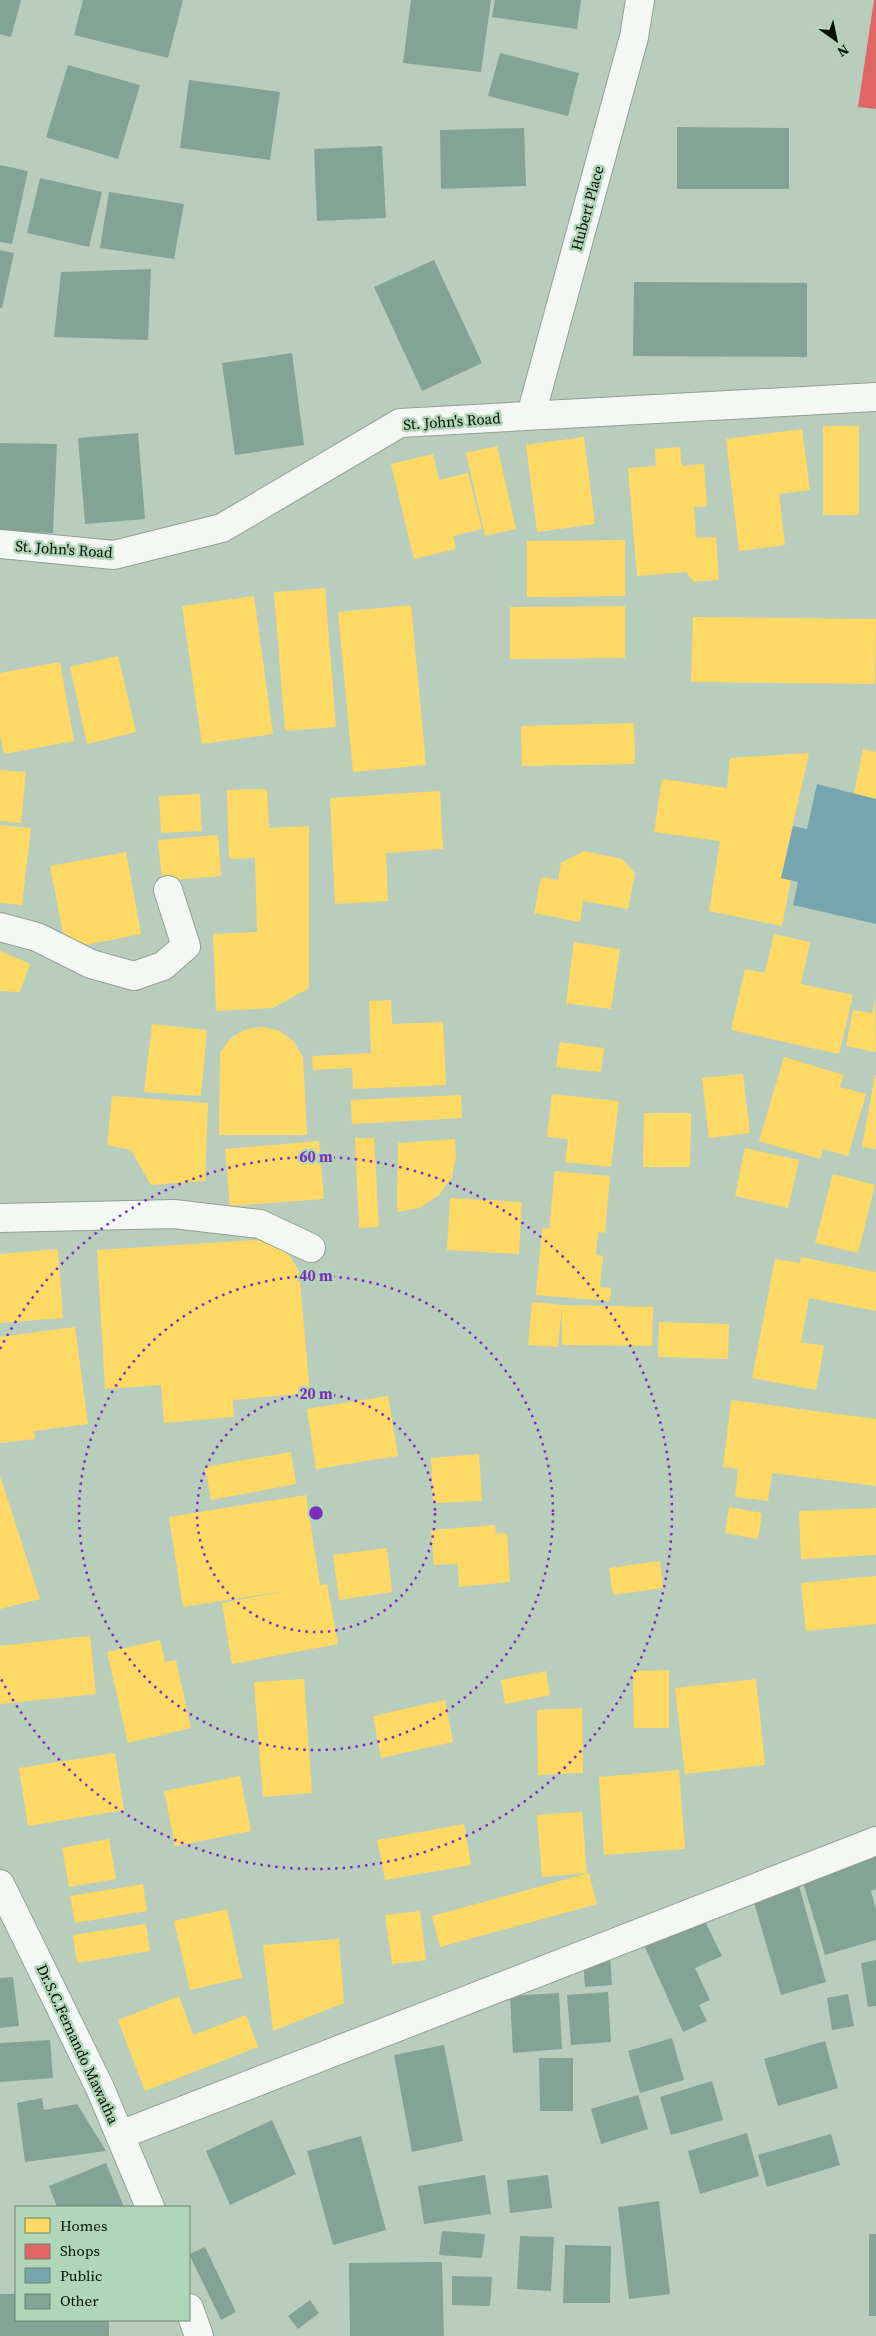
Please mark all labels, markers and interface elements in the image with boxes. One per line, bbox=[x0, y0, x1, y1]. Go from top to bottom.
north arrow bbox=[811, 15, 861, 65]
text: N bbox=[833, 40, 853, 62]
street label: Hubert Place bbox=[566, 163, 609, 253]
street label: St. John's Road bbox=[403, 407, 502, 435]
street label: St. John's Road bbox=[15, 535, 114, 563]
text: 60 m bbox=[299, 1146, 333, 1167]
text: 40 m bbox=[299, 1265, 333, 1286]
text: 20 m bbox=[299, 1383, 333, 1404]
centre of rings bbox=[307, 1504, 325, 1522]
street label: Dr.S.C.Fernando Mawatha bbox=[32, 1961, 124, 2128]
legend bbox=[15, 2206, 190, 2321]
text: Homes bbox=[60, 2215, 107, 2236]
text: Shops bbox=[60, 2240, 100, 2261]
text: Public bbox=[60, 2265, 102, 2286]
text: Other bbox=[60, 2290, 99, 2311]

